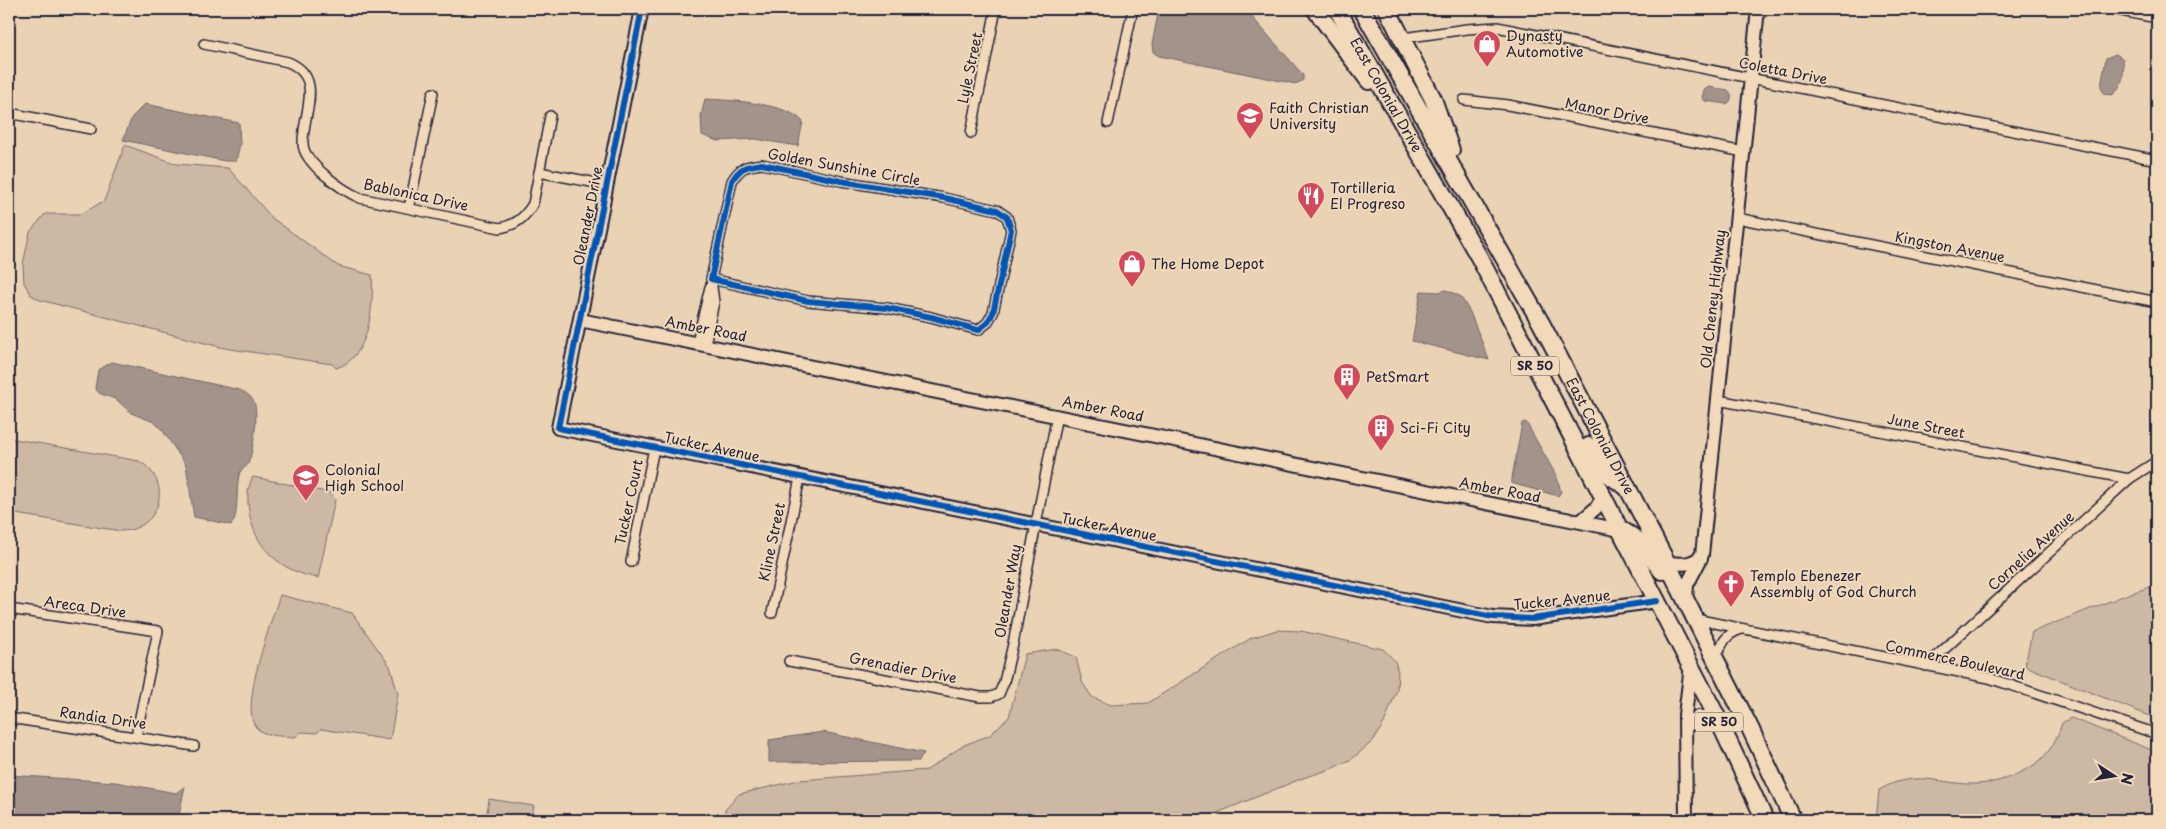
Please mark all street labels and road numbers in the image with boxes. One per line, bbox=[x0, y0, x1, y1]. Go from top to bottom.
street label: Lyle Street bbox=[952, 30, 987, 105]
street label: East Colonial Drive bbox=[1345, 33, 1428, 156]
street label: Coletta Drive bbox=[1737, 52, 1829, 89]
street label: Manor Drive bbox=[1563, 92, 1651, 129]
street label: Golden Sunshine Circle bbox=[766, 143, 922, 190]
street label: Oleander Drive bbox=[568, 165, 607, 267]
street label: Bablonica Drive bbox=[362, 173, 470, 216]
street label: Kingston Avenue bbox=[1893, 226, 2007, 268]
street label: Old Cheney Highway bbox=[1695, 228, 1730, 370]
street label: Amber Road bbox=[664, 310, 749, 347]
road number: SR 50 bbox=[1511, 356, 1559, 376]
street label: East Colonial Drive bbox=[1561, 374, 1640, 498]
street label: Amber Road bbox=[1061, 390, 1146, 427]
street label: June Street bbox=[1886, 408, 1967, 443]
street label: Tucker Avenue bbox=[662, 426, 762, 467]
street label: Tucker Court bbox=[609, 457, 648, 547]
street label: Amber Road bbox=[1458, 471, 1543, 508]
street label: Kline Street bbox=[753, 500, 790, 583]
street label: Cornelia Avenue bbox=[1983, 506, 2079, 595]
street label: Tucker Avenue bbox=[1059, 507, 1159, 546]
street label: Oleander Way bbox=[989, 542, 1026, 640]
street label: Tucker Avenue bbox=[1513, 584, 1612, 615]
street label: Areca Drive bbox=[43, 590, 128, 623]
street label: Commerce Boulevard bbox=[1883, 634, 2027, 685]
street label: Grenadier Drive bbox=[847, 647, 959, 688]
street label: Randia Drive bbox=[58, 701, 148, 734]
road number: SR 50 bbox=[1695, 712, 1743, 732]

